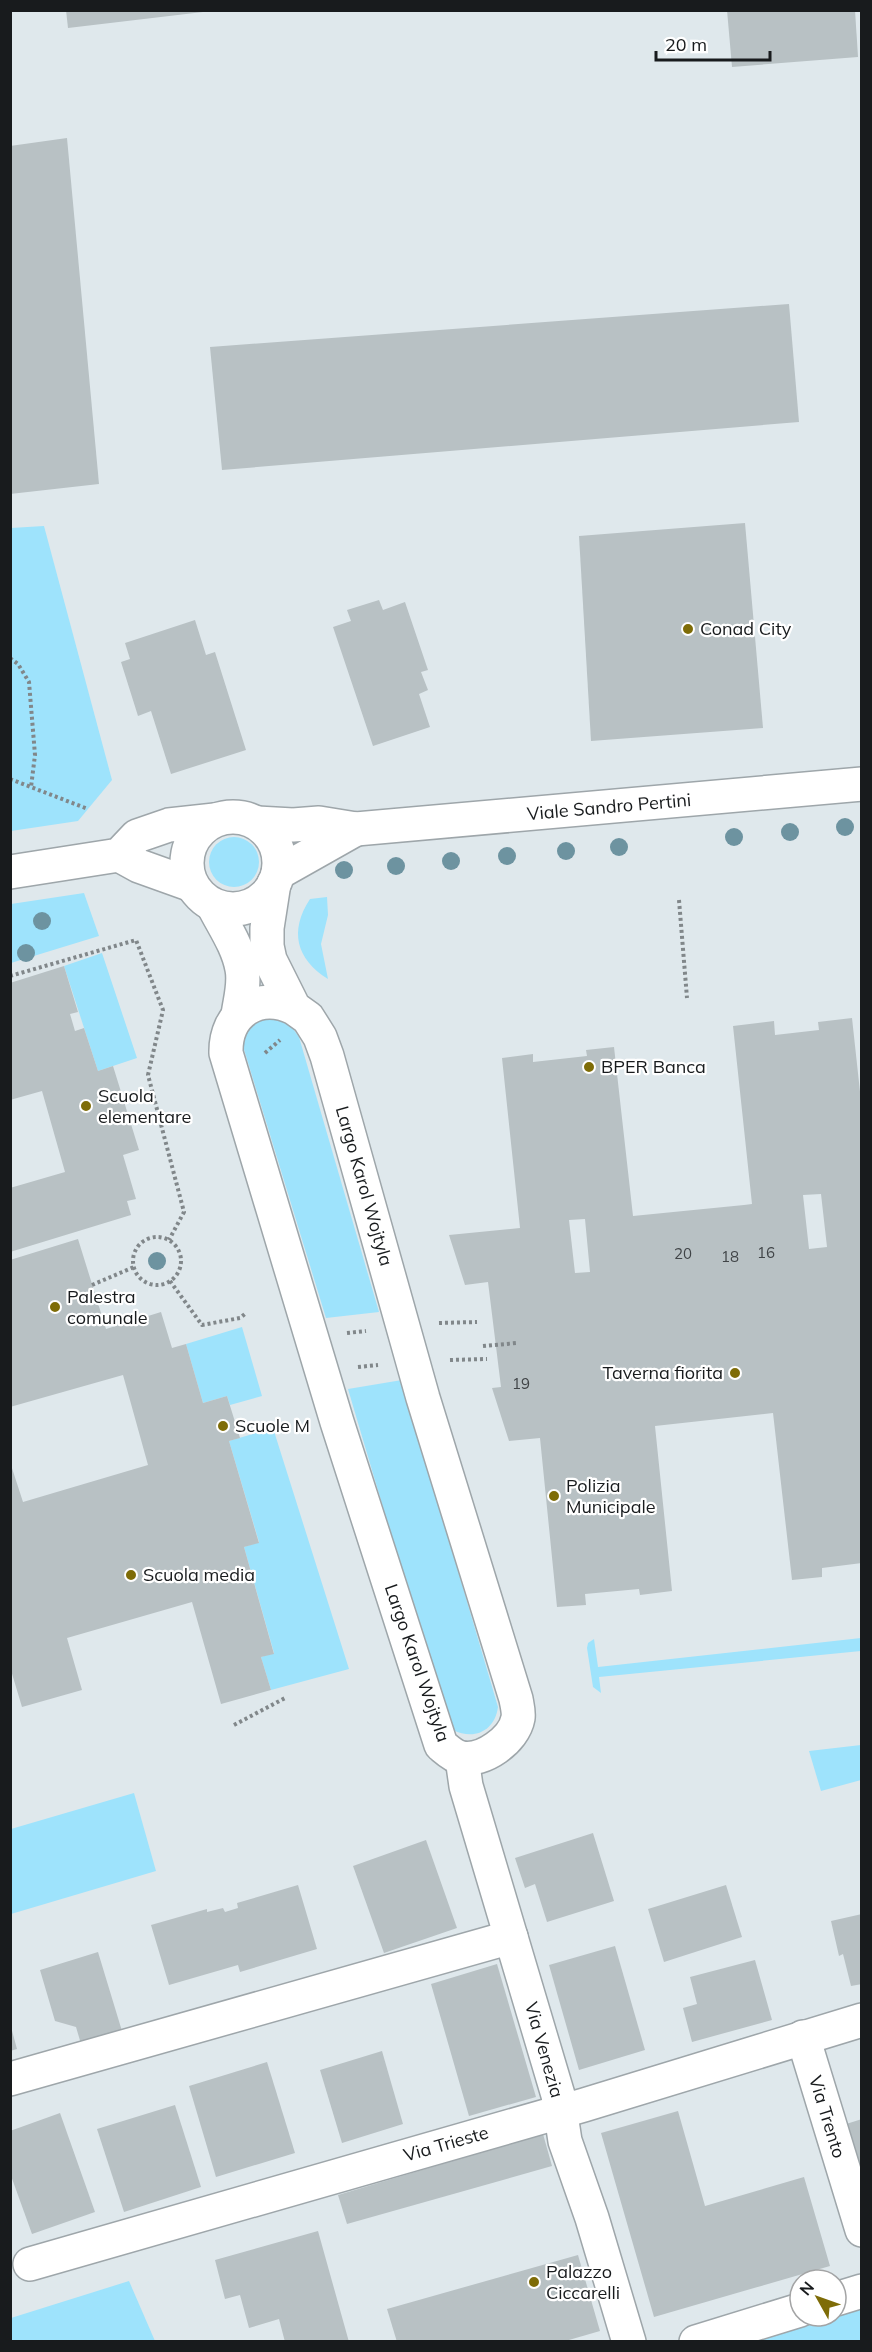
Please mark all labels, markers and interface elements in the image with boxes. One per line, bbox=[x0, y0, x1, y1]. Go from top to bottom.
scale bar bbox=[656, 24, 770, 62]
text: 20 m bbox=[665, 33, 707, 56]
place label: Conad City bbox=[700, 617, 792, 640]
marker: Conad City bbox=[681, 622, 695, 636]
street label: Viale Sandro Pertini bbox=[526, 788, 692, 825]
place label: BPER Banca bbox=[601, 1055, 706, 1078]
marker: BPER Banca bbox=[582, 1060, 596, 1074]
place label: Scuola elementare bbox=[98, 1084, 191, 1128]
marker: Scuola elementare bbox=[79, 1099, 93, 1113]
street label: Largo Karol Wojtyla bbox=[331, 1103, 398, 1268]
house number: 16 bbox=[757, 1243, 775, 1262]
house number: 20 bbox=[674, 1244, 692, 1263]
house number: 18 bbox=[721, 1247, 739, 1266]
place label: Palestra comunale bbox=[67, 1285, 148, 1329]
marker: Palestra comunale bbox=[48, 1300, 62, 1314]
place label: Taverna fiorita bbox=[602, 1361, 723, 1384]
marker: Taverna fiorita bbox=[728, 1366, 742, 1380]
house number: 19 bbox=[512, 1374, 530, 1393]
place label: Scuole M bbox=[235, 1414, 310, 1437]
marker: Scuole M bbox=[216, 1419, 230, 1433]
place label: Polizia Municipale bbox=[566, 1474, 656, 1518]
marker: Polizia Municipale bbox=[547, 1489, 561, 1503]
place label: Scuola media bbox=[143, 1563, 255, 1586]
marker: Scuola media bbox=[124, 1568, 138, 1582]
street label: Largo Karol Wojtyla bbox=[380, 1581, 455, 1745]
street label: Via Venezia bbox=[520, 1999, 569, 2100]
street label: Via Trento bbox=[804, 2073, 851, 2161]
street label: Via Trieste bbox=[401, 2120, 491, 2167]
place label: Palazzo Ciccarelli bbox=[546, 2260, 620, 2304]
north arrow bbox=[788, 2268, 848, 2328]
marker: Palazzo Ciccarelli bbox=[527, 2275, 541, 2289]
text: N bbox=[795, 2277, 818, 2299]

